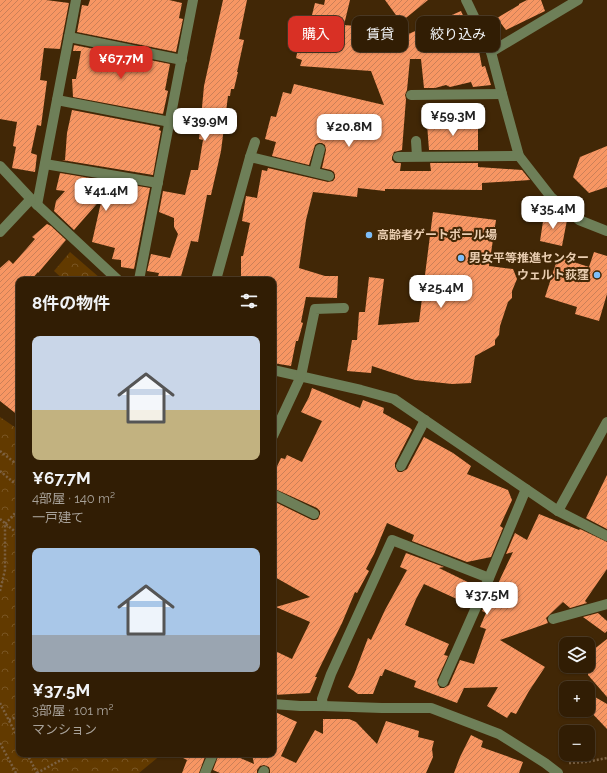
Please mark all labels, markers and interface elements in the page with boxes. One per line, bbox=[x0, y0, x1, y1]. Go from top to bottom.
chip: 購入 bbox=[288, 16, 344, 52]
chip: 賃貸 bbox=[352, 16, 408, 52]
chip: 絞り込み bbox=[416, 16, 500, 52]
pin: ¥67.7M bbox=[88, 46, 154, 80]
text: ¥67.7M bbox=[99, 51, 143, 66]
pin: ¥59.3M bbox=[420, 103, 486, 137]
pin: ¥39.9M bbox=[172, 108, 238, 142]
text: ¥59.3M bbox=[430, 108, 476, 123]
text: ¥39.9M bbox=[182, 113, 228, 128]
pin: ¥20.8M bbox=[316, 114, 382, 148]
text: ¥20.8M bbox=[326, 119, 372, 134]
pin: ¥41.4M bbox=[73, 178, 139, 212]
text: ¥41.4M bbox=[84, 183, 128, 198]
pin: ¥35.4M bbox=[520, 196, 586, 230]
text: ¥35.4M bbox=[530, 201, 576, 216]
place label: 高齢者ゲートボール場 bbox=[377, 228, 497, 242]
marker: 高齢者ゲートボール場 bbox=[364, 230, 374, 240]
place label: 男女平等推進センター bbox=[469, 251, 589, 265]
marker: 男女平等推進センター bbox=[456, 253, 466, 263]
place label: ウェルト荻窪 bbox=[517, 268, 589, 282]
marker: ウェルト荻窪 bbox=[592, 270, 602, 280]
pin: ¥25.4M bbox=[408, 275, 474, 309]
text: ¥25.4M bbox=[418, 280, 464, 295]
icon: filters bbox=[238, 290, 260, 312]
text: 8件の物件 bbox=[32, 293, 110, 313]
icon: home bbox=[110, 362, 182, 434]
text: ¥67.7M bbox=[32, 468, 91, 488]
text: 4部屋 · 140 m² bbox=[32, 491, 115, 506]
text: 一戸建て bbox=[32, 510, 84, 525]
icon: home bbox=[110, 574, 182, 646]
pin: ¥37.5M bbox=[454, 582, 520, 616]
text: ¥37.5M bbox=[465, 587, 509, 602]
map controls bbox=[559, 637, 595, 761]
button: layers bbox=[559, 637, 595, 673]
text: ¥37.5M bbox=[32, 680, 90, 700]
button: + bbox=[559, 681, 595, 717]
text: 3部屋 · 101 m² bbox=[32, 703, 113, 718]
text: マンション bbox=[32, 722, 97, 737]
button: − bbox=[559, 725, 595, 761]

